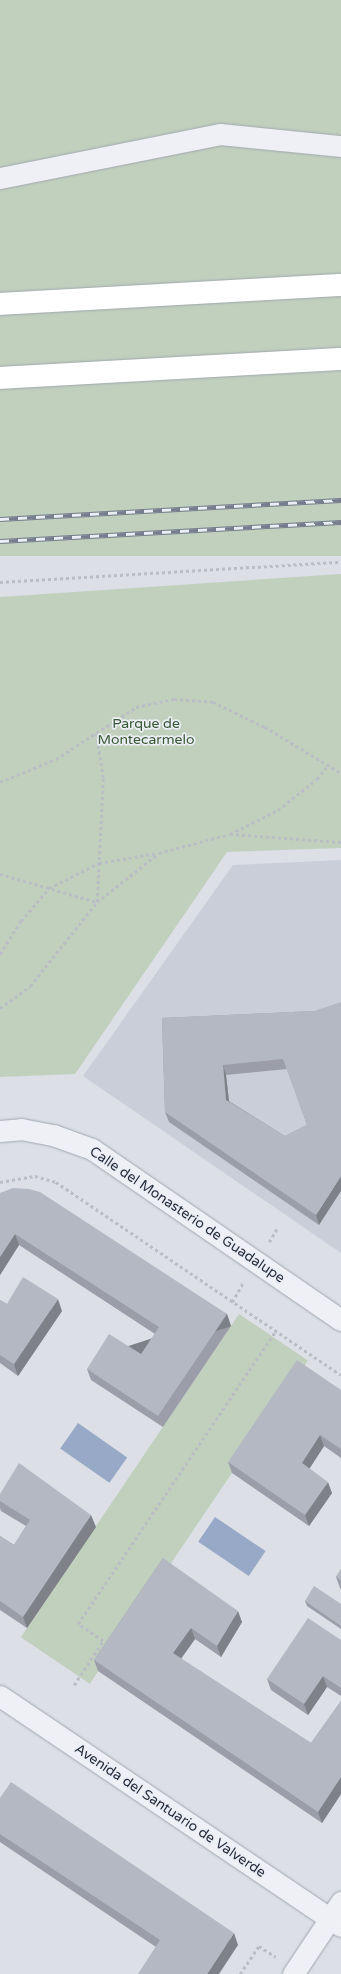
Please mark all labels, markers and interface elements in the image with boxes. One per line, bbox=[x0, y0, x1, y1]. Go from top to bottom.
park label: Parque de Montecarmelo bbox=[98, 716, 194, 748]
street label: Calle del Monasterio de Guadalupe bbox=[86, 1143, 288, 1287]
street label: Avenida del Santuario de Valverde bbox=[71, 1741, 269, 1881]

